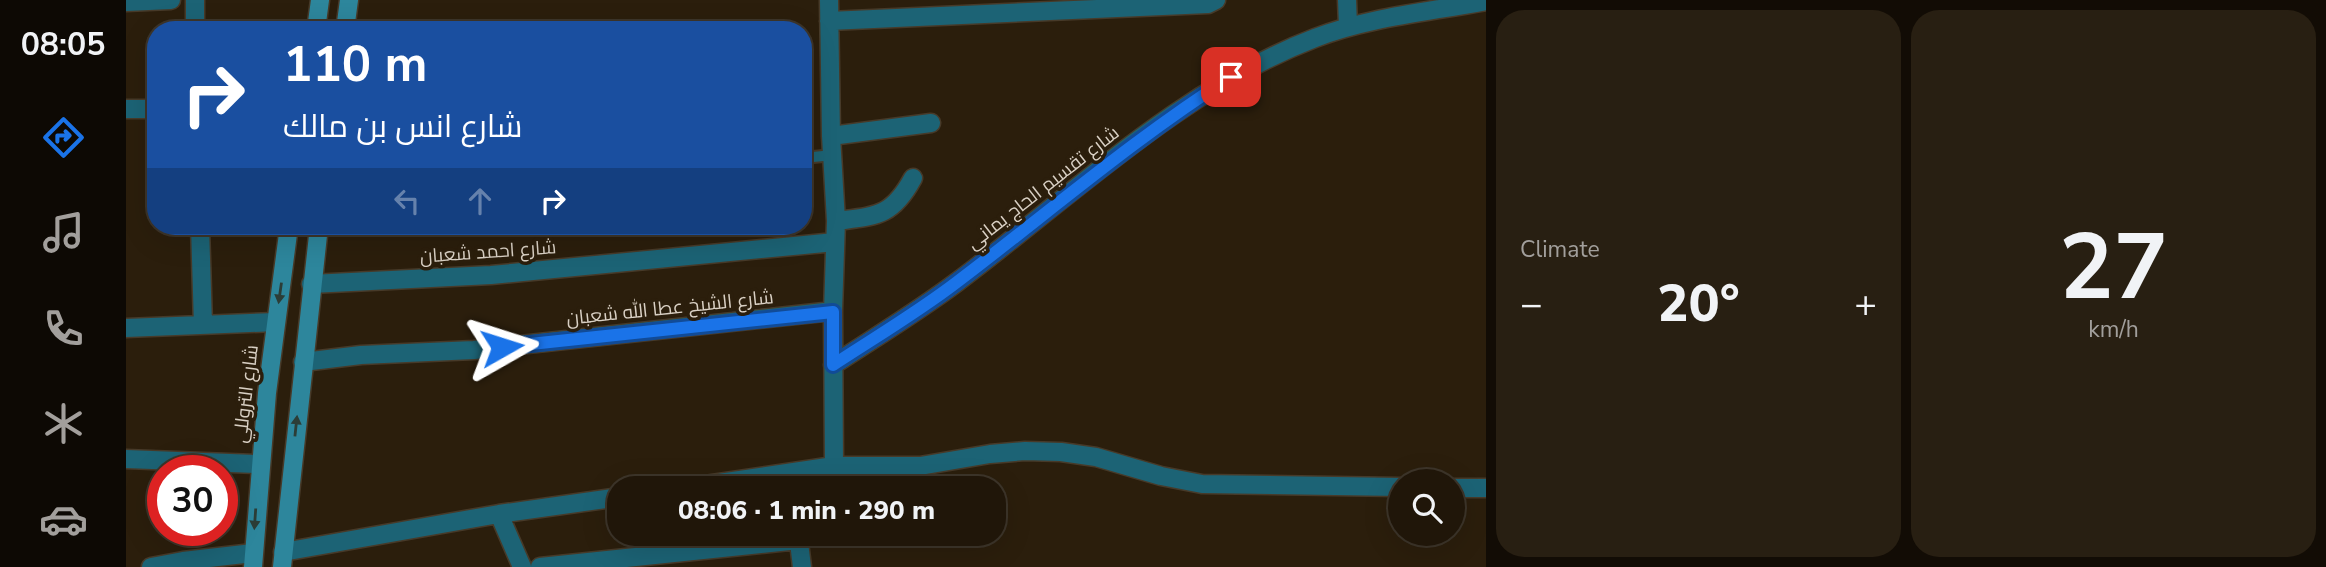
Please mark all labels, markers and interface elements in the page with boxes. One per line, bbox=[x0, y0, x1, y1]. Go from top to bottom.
text: 08:05 bbox=[21, 23, 105, 66]
text: 110 m bbox=[283, 31, 427, 98]
pin bbox=[1201, 47, 1261, 107]
icon: right bbox=[168, 49, 259, 140]
icon: arrive bbox=[1212, 58, 1250, 96]
text: شارع انس بن مالك bbox=[283, 105, 523, 148]
icon: directions bbox=[39, 113, 88, 162]
street label: شارع تقسيم الحاج يماني bbox=[961, 120, 1125, 257]
icon: left bbox=[388, 182, 426, 220]
icon: ahead bbox=[461, 182, 499, 220]
icon: right bbox=[534, 182, 572, 220]
text: 27 bbox=[2059, 206, 2168, 330]
icon: music bbox=[39, 208, 88, 257]
street label: شارع احمد شعبان bbox=[419, 234, 557, 270]
text: Climate bbox=[1520, 234, 1600, 265]
text: 20° bbox=[1657, 268, 1740, 339]
text: − bbox=[1520, 279, 1543, 330]
text: + bbox=[1854, 279, 1877, 330]
one-way arrow bbox=[274, 282, 285, 304]
street label: شارع الشيخ عطا الله شعبان bbox=[565, 284, 775, 332]
icon: phone bbox=[39, 304, 88, 353]
position arrow bbox=[465, 310, 539, 384]
text: km/h bbox=[2088, 314, 2139, 345]
street label: شارع التروللي bbox=[227, 343, 266, 445]
icon: climate bbox=[39, 399, 88, 448]
one-way arrow bbox=[291, 415, 302, 437]
speed limit sign: 30 bbox=[147, 455, 238, 546]
map controls bbox=[1388, 469, 1465, 546]
button: search bbox=[1388, 469, 1465, 546]
text: 08:06 · 1 min · 290 m bbox=[678, 493, 935, 528]
icon: car bbox=[39, 495, 88, 544]
one-way arrow bbox=[250, 509, 261, 531]

